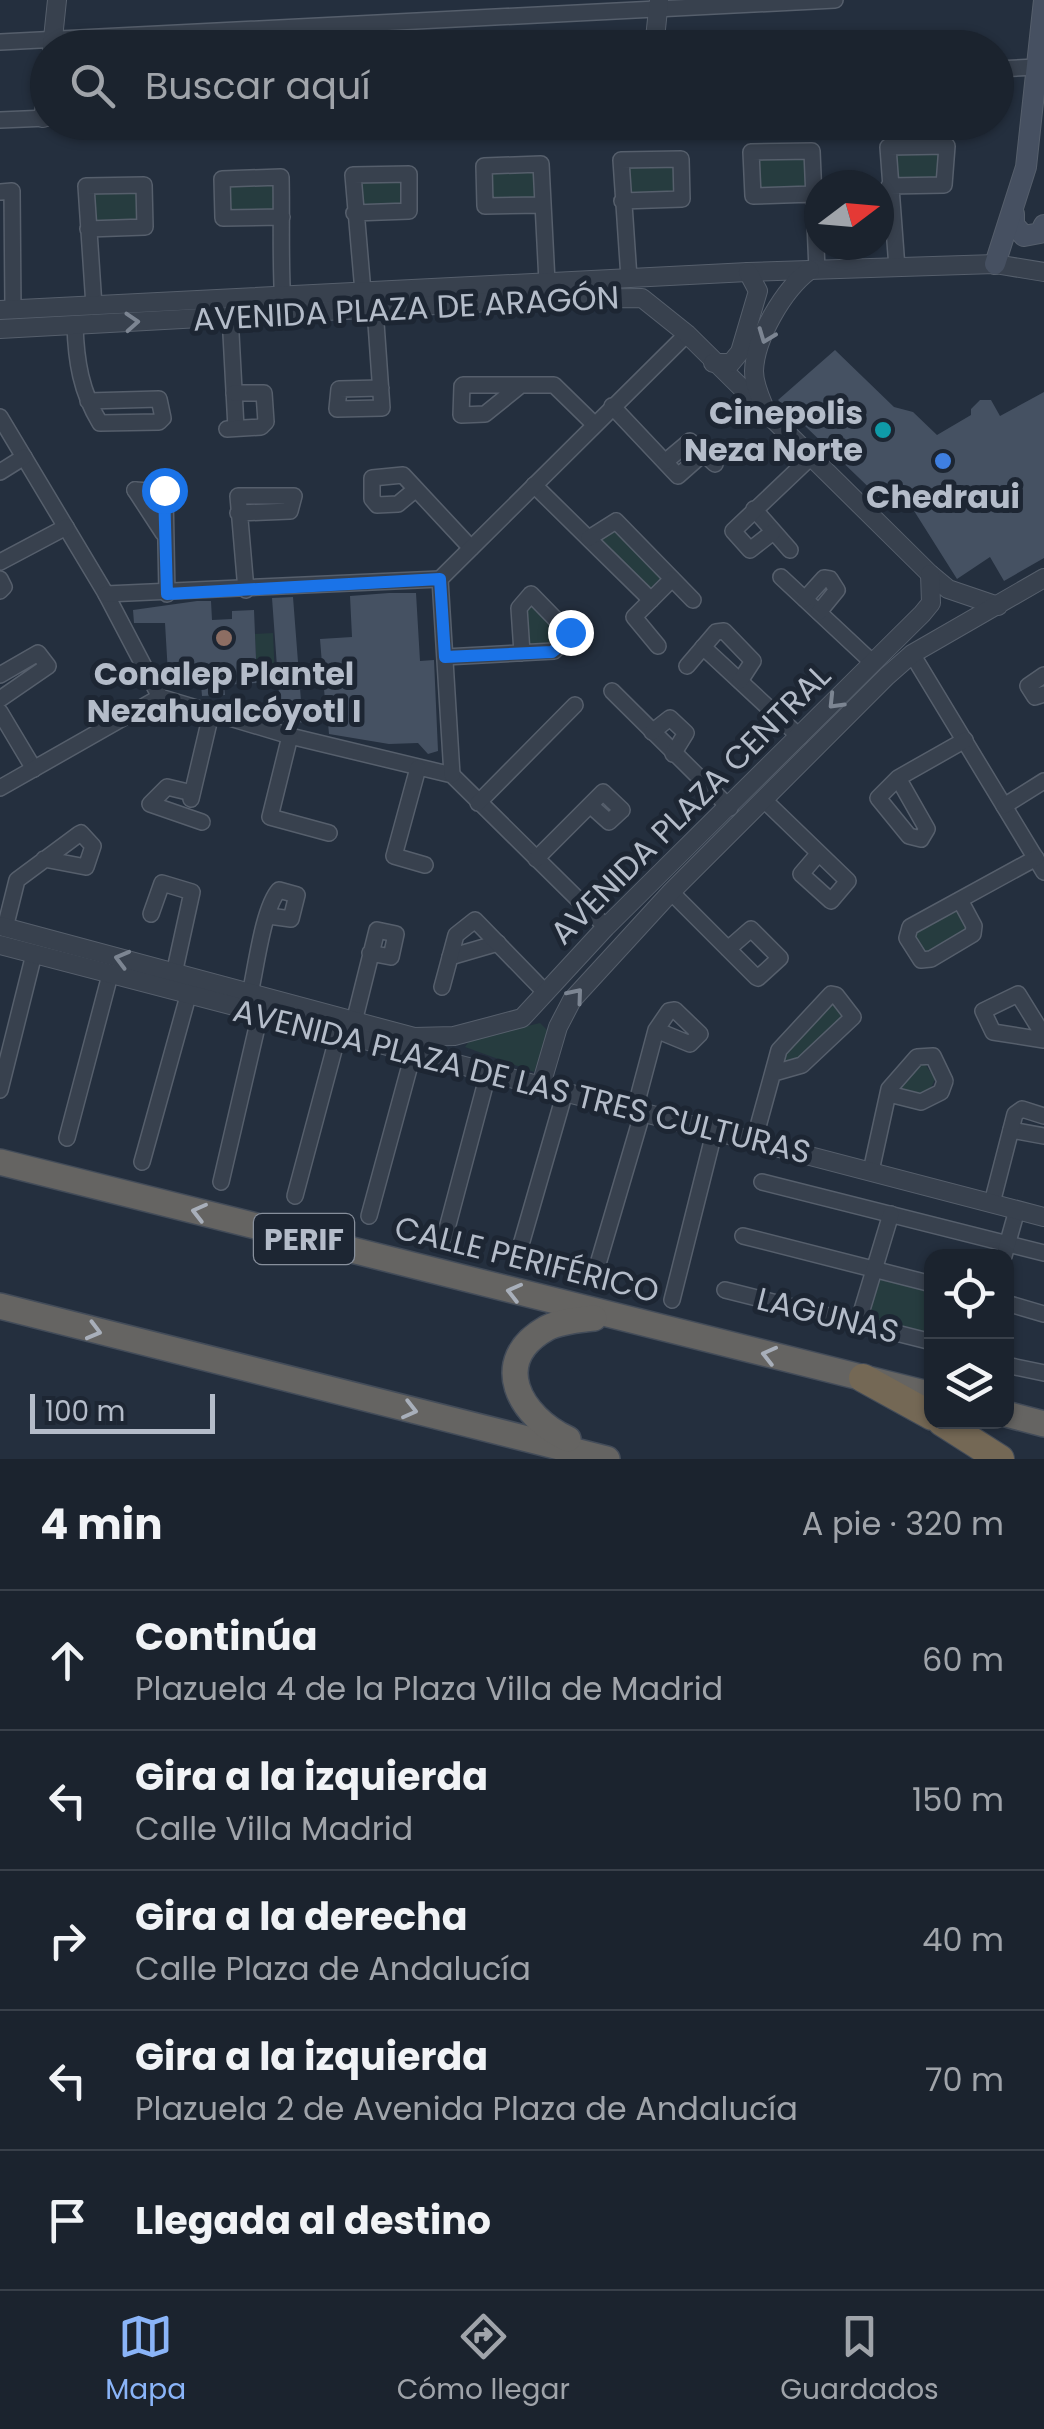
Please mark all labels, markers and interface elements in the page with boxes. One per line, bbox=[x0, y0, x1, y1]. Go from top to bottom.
search box bbox=[30, 30, 1014, 140]
icon: search bbox=[65, 58, 120, 113]
text: Buscar aquí bbox=[145, 59, 371, 112]
north arrow bbox=[804, 170, 894, 260]
street label: AVENIDA PLAZA DE ARAGÓN bbox=[192, 274, 620, 342]
one-way arrow bbox=[125, 311, 141, 333]
one-way arrow bbox=[757, 326, 778, 343]
place label: Cinepolis Neza Norte bbox=[684, 390, 863, 472]
marker: Cinepolis Neza Norte bbox=[872, 419, 894, 441]
marker: Chedraui bbox=[932, 450, 954, 472]
route start bbox=[142, 468, 188, 514]
place label: Chedraui bbox=[866, 474, 1020, 519]
route end bbox=[548, 610, 594, 656]
marker: Conalep Plantel Nezahualcóyotl I bbox=[213, 627, 235, 649]
place label: Conalep Plantel Nezahualcóyotl I bbox=[87, 651, 361, 733]
street label: AVENIDA PLAZA CENTRAL bbox=[540, 654, 840, 954]
one-way arrow bbox=[828, 691, 846, 709]
one-way arrow bbox=[114, 950, 131, 971]
street label: AVENIDA PLAZA DE LAS TRES CULTURAS bbox=[229, 987, 815, 1175]
one-way arrow bbox=[565, 989, 583, 1007]
one-way arrow bbox=[191, 1203, 208, 1224]
street label: CALLE PERIFÉRICO bbox=[390, 1204, 664, 1314]
road number: PERIF bbox=[254, 1214, 354, 1264]
map controls bbox=[924, 1249, 1014, 1429]
button: locate bbox=[924, 1249, 1014, 1339]
street label: LAGUNAS bbox=[752, 1276, 904, 1354]
one-way arrow bbox=[506, 1283, 523, 1304]
one-way arrow bbox=[85, 1320, 102, 1341]
button: layers bbox=[924, 1339, 1014, 1429]
one-way arrow bbox=[761, 1346, 778, 1367]
scale bar bbox=[30, 1389, 215, 1434]
text: 100 m bbox=[45, 1392, 125, 1431]
one-way arrow bbox=[401, 1398, 418, 1419]
text: 4 min bbox=[40, 1495, 163, 1554]
text: A pie · 320 m bbox=[802, 1501, 1004, 1546]
text: Continúa bbox=[135, 1610, 317, 1663]
icon: ahead bbox=[40, 1633, 95, 1688]
text: 60 m bbox=[922, 1637, 1004, 1682]
text: Plazuela 4 de la Plaza Villa de Madrid bbox=[135, 1666, 723, 1711]
text: Gira a la izquierda bbox=[135, 1750, 488, 1803]
icon: left bbox=[40, 1773, 95, 1828]
text: 150 m bbox=[912, 1777, 1004, 1822]
text: Calle Villa Madrid bbox=[135, 1806, 413, 1851]
text: Gira a la derecha bbox=[135, 1890, 468, 1943]
icon: right bbox=[40, 1913, 95, 1968]
text: 40 m bbox=[922, 1917, 1004, 1962]
text: Calle Plaza de Andalucía bbox=[135, 1946, 531, 1991]
text: Gira a la izquierda bbox=[135, 2030, 488, 2083]
icon: left bbox=[40, 2053, 95, 2108]
text: 70 m bbox=[925, 2057, 1004, 2102]
text: Plazuela 2 de Avenida Plaza de Andalucía bbox=[135, 2086, 798, 2131]
icon: arrive bbox=[40, 2193, 95, 2248]
text: Llegada al destino bbox=[135, 2194, 491, 2247]
tab: Mapa bbox=[105, 2309, 186, 2411]
tab: Cómo llegar bbox=[397, 2309, 570, 2411]
tab: Guardados bbox=[780, 2309, 939, 2411]

